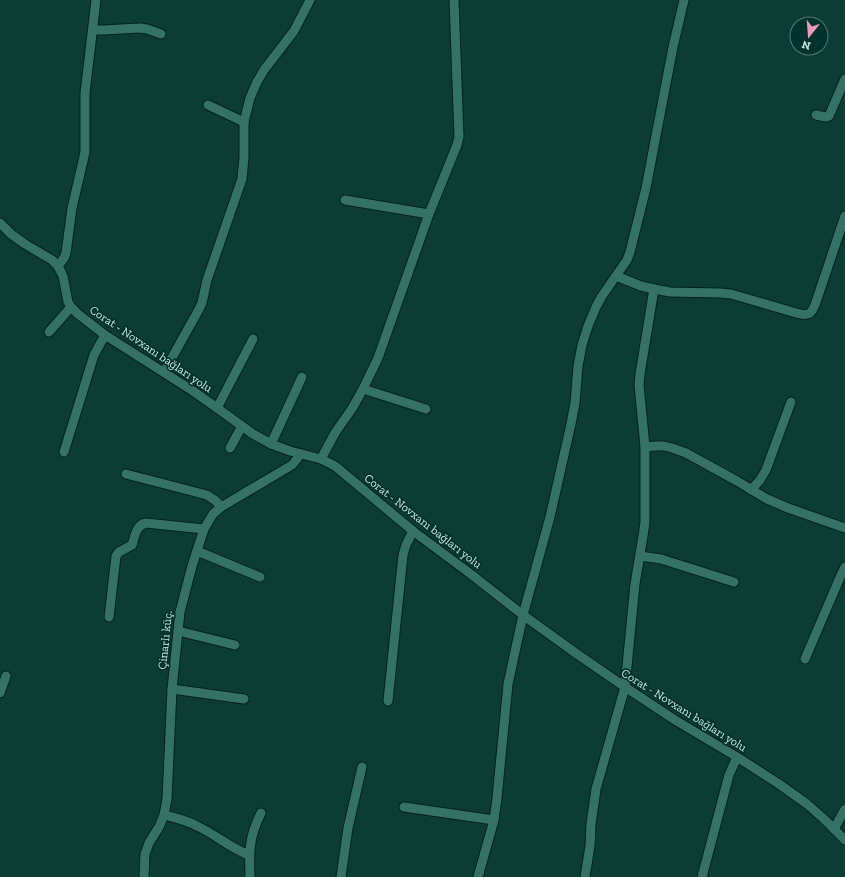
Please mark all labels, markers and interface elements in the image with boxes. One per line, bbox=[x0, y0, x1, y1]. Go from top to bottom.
north arrow bbox=[789, 16, 829, 56]
text: N bbox=[800, 37, 812, 53]
street label: Corat - Novxanı bağları yolu bbox=[87, 303, 215, 396]
street label: Corat - Novxanı bağları yolu bbox=[362, 471, 485, 571]
street label: Çinarlı küç. bbox=[155, 610, 175, 670]
street label: Corat - Novxanı bağları yolu bbox=[619, 666, 749, 755]

